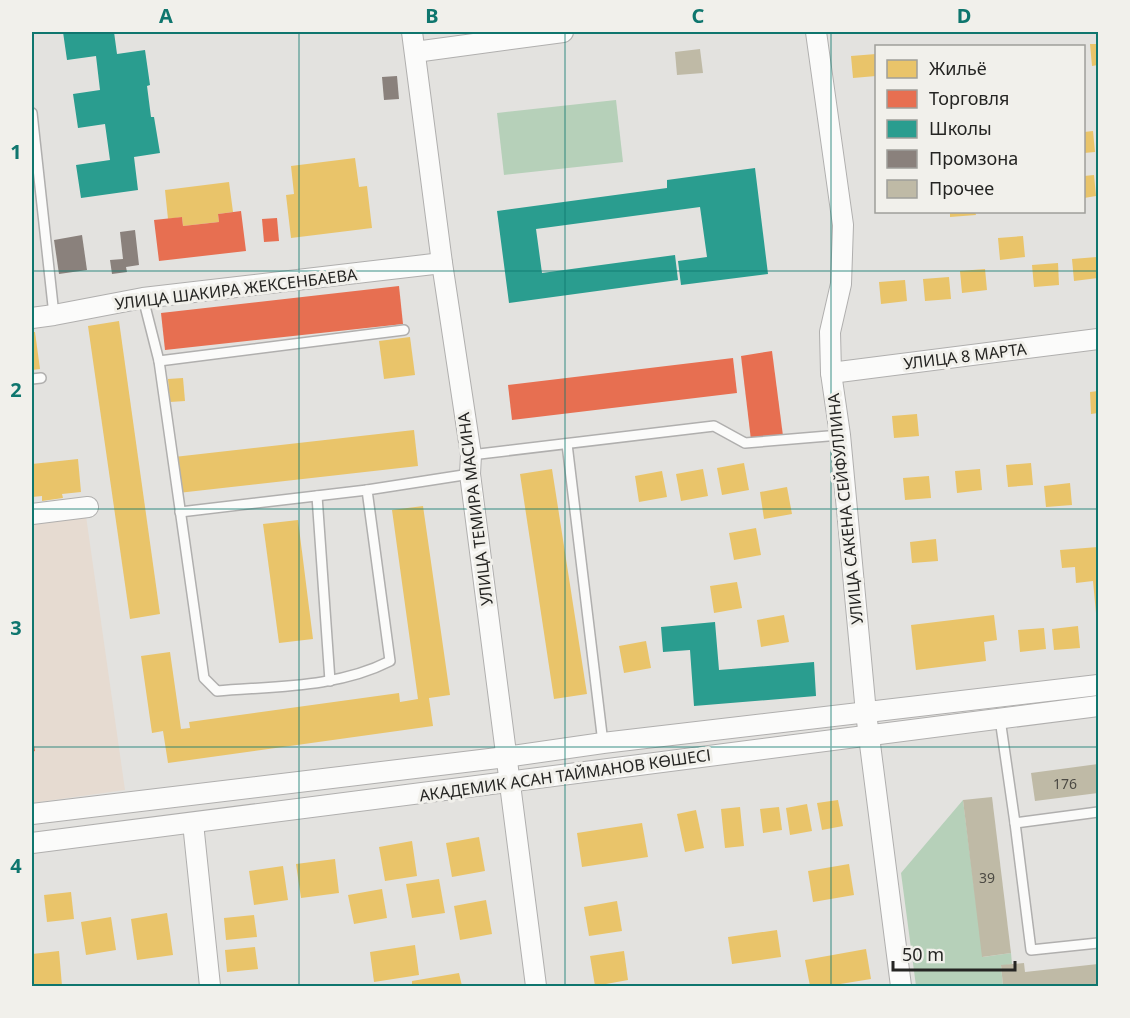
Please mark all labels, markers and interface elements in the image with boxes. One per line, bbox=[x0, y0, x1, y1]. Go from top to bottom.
text: A bbox=[159, 2, 173, 29]
text: B bbox=[425, 2, 439, 29]
text: C bbox=[692, 2, 705, 29]
text: D bbox=[957, 2, 971, 29]
legend bbox=[875, 45, 1085, 213]
text: Жильё bbox=[929, 56, 987, 80]
text: Торговля bbox=[929, 86, 1009, 110]
text: Школы bbox=[929, 116, 992, 140]
text: 1 bbox=[10, 138, 22, 165]
text: Промзона bbox=[929, 146, 1018, 170]
text: Прочее bbox=[929, 176, 994, 200]
street label: УЛИЦА ШАКИРА ЖЕКСЕНБАЕВА bbox=[114, 263, 359, 315]
street label: УЛИЦА 8 МАРТА bbox=[902, 337, 1028, 374]
text: 2 bbox=[10, 376, 22, 403]
street label: УЛИЦА САКЕНА СЕЙФУЛЛИНА bbox=[822, 392, 868, 626]
street label: УЛИЦА ТЕМИРА МАСИНА bbox=[452, 410, 498, 607]
text: 3 bbox=[10, 614, 22, 641]
street label: АКАДЕМИК АСАН ТАЙМАНОВ КӨШЕСІ bbox=[418, 744, 712, 806]
house number: 176 bbox=[1053, 774, 1077, 793]
text: 4 bbox=[10, 852, 22, 879]
house number: 39 bbox=[979, 868, 995, 887]
scale bar bbox=[893, 934, 1014, 972]
text: 50 m bbox=[902, 942, 944, 966]

